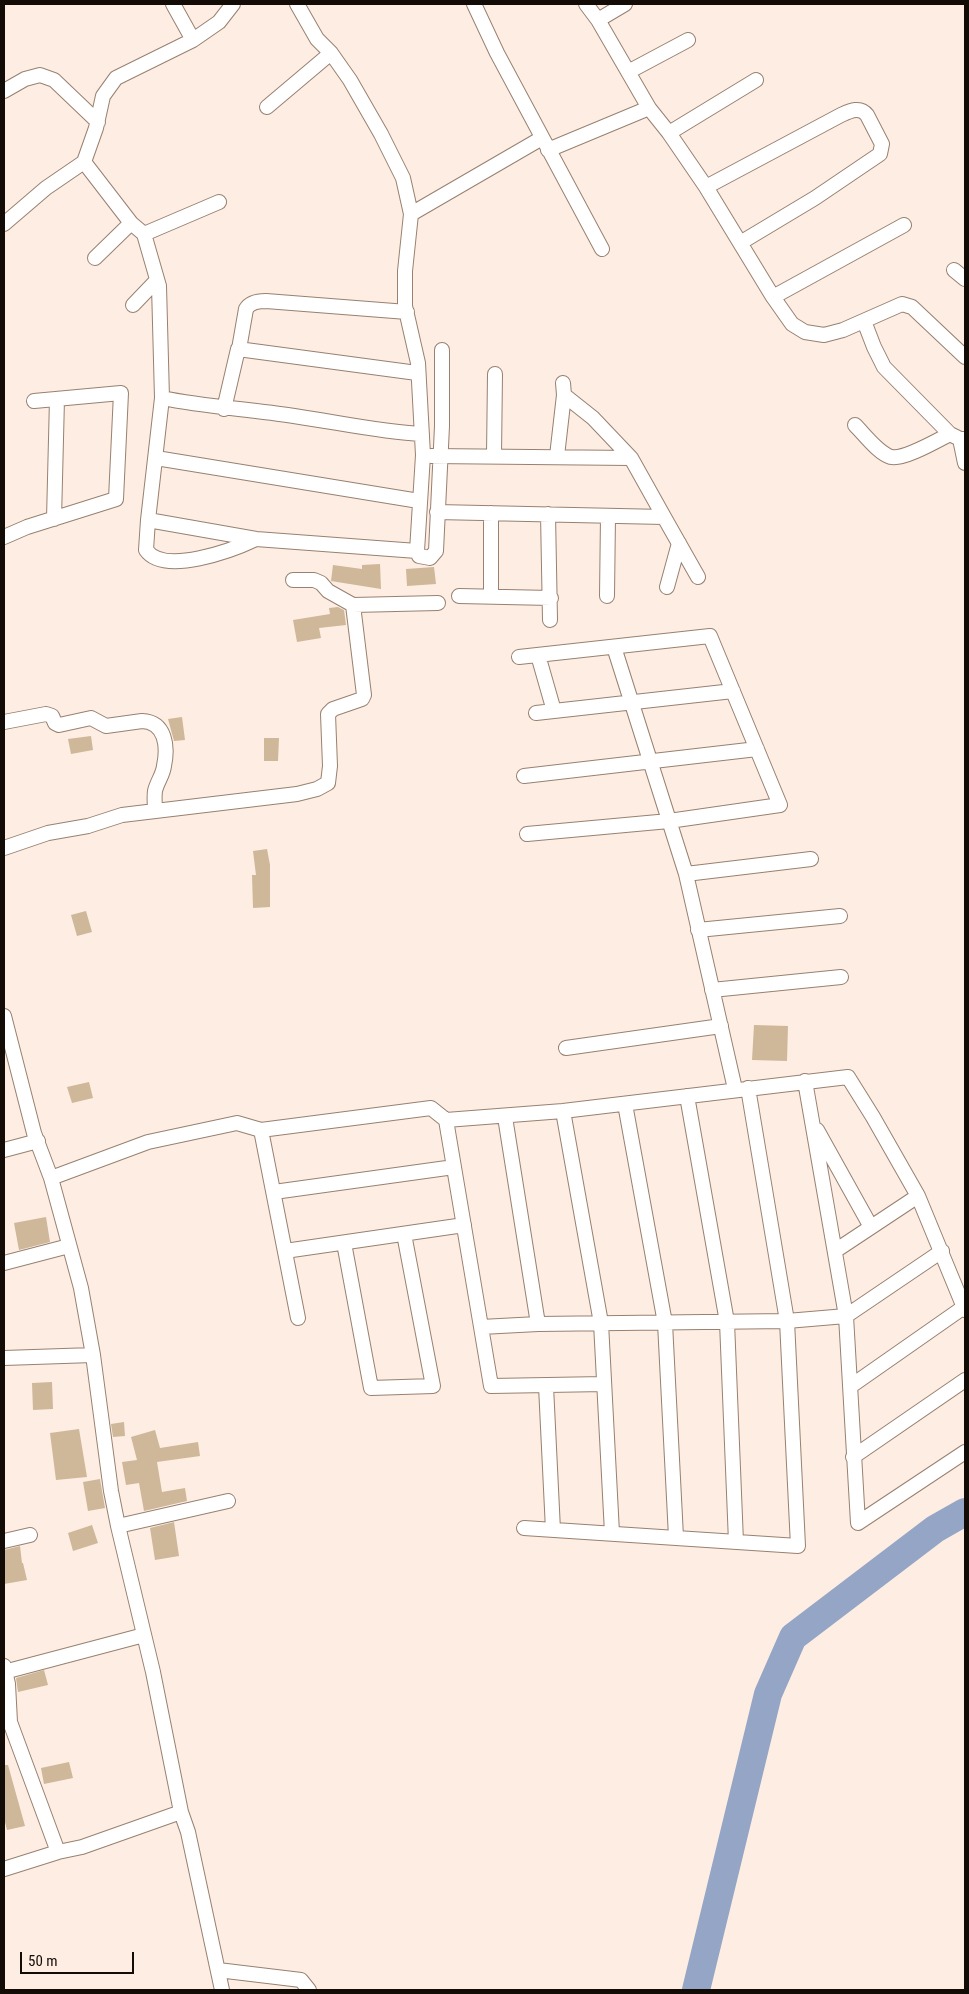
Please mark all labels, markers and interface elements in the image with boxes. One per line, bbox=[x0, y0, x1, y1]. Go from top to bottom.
scale bar bbox=[22, 1942, 136, 1974]
text: 50 m bbox=[28, 1952, 58, 1970]

